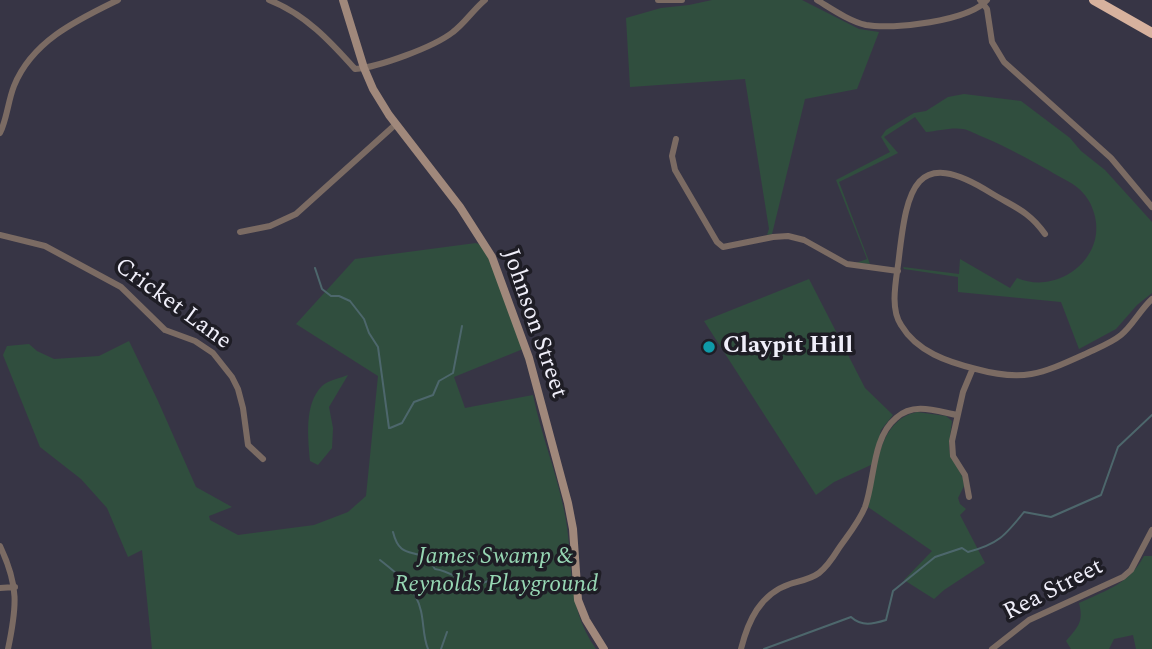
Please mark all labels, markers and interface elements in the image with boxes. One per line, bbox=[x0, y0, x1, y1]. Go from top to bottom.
street label: Johnson Street bbox=[494, 246, 572, 402]
street label: Cricket Lane bbox=[108, 253, 236, 357]
place label: Claypit Hill bbox=[723, 333, 853, 361]
marker: Claypit Hill bbox=[701, 339, 717, 355]
park label: James Swamp & Reynolds Playground bbox=[394, 544, 598, 600]
street label: Rea Street bbox=[999, 554, 1109, 628]

